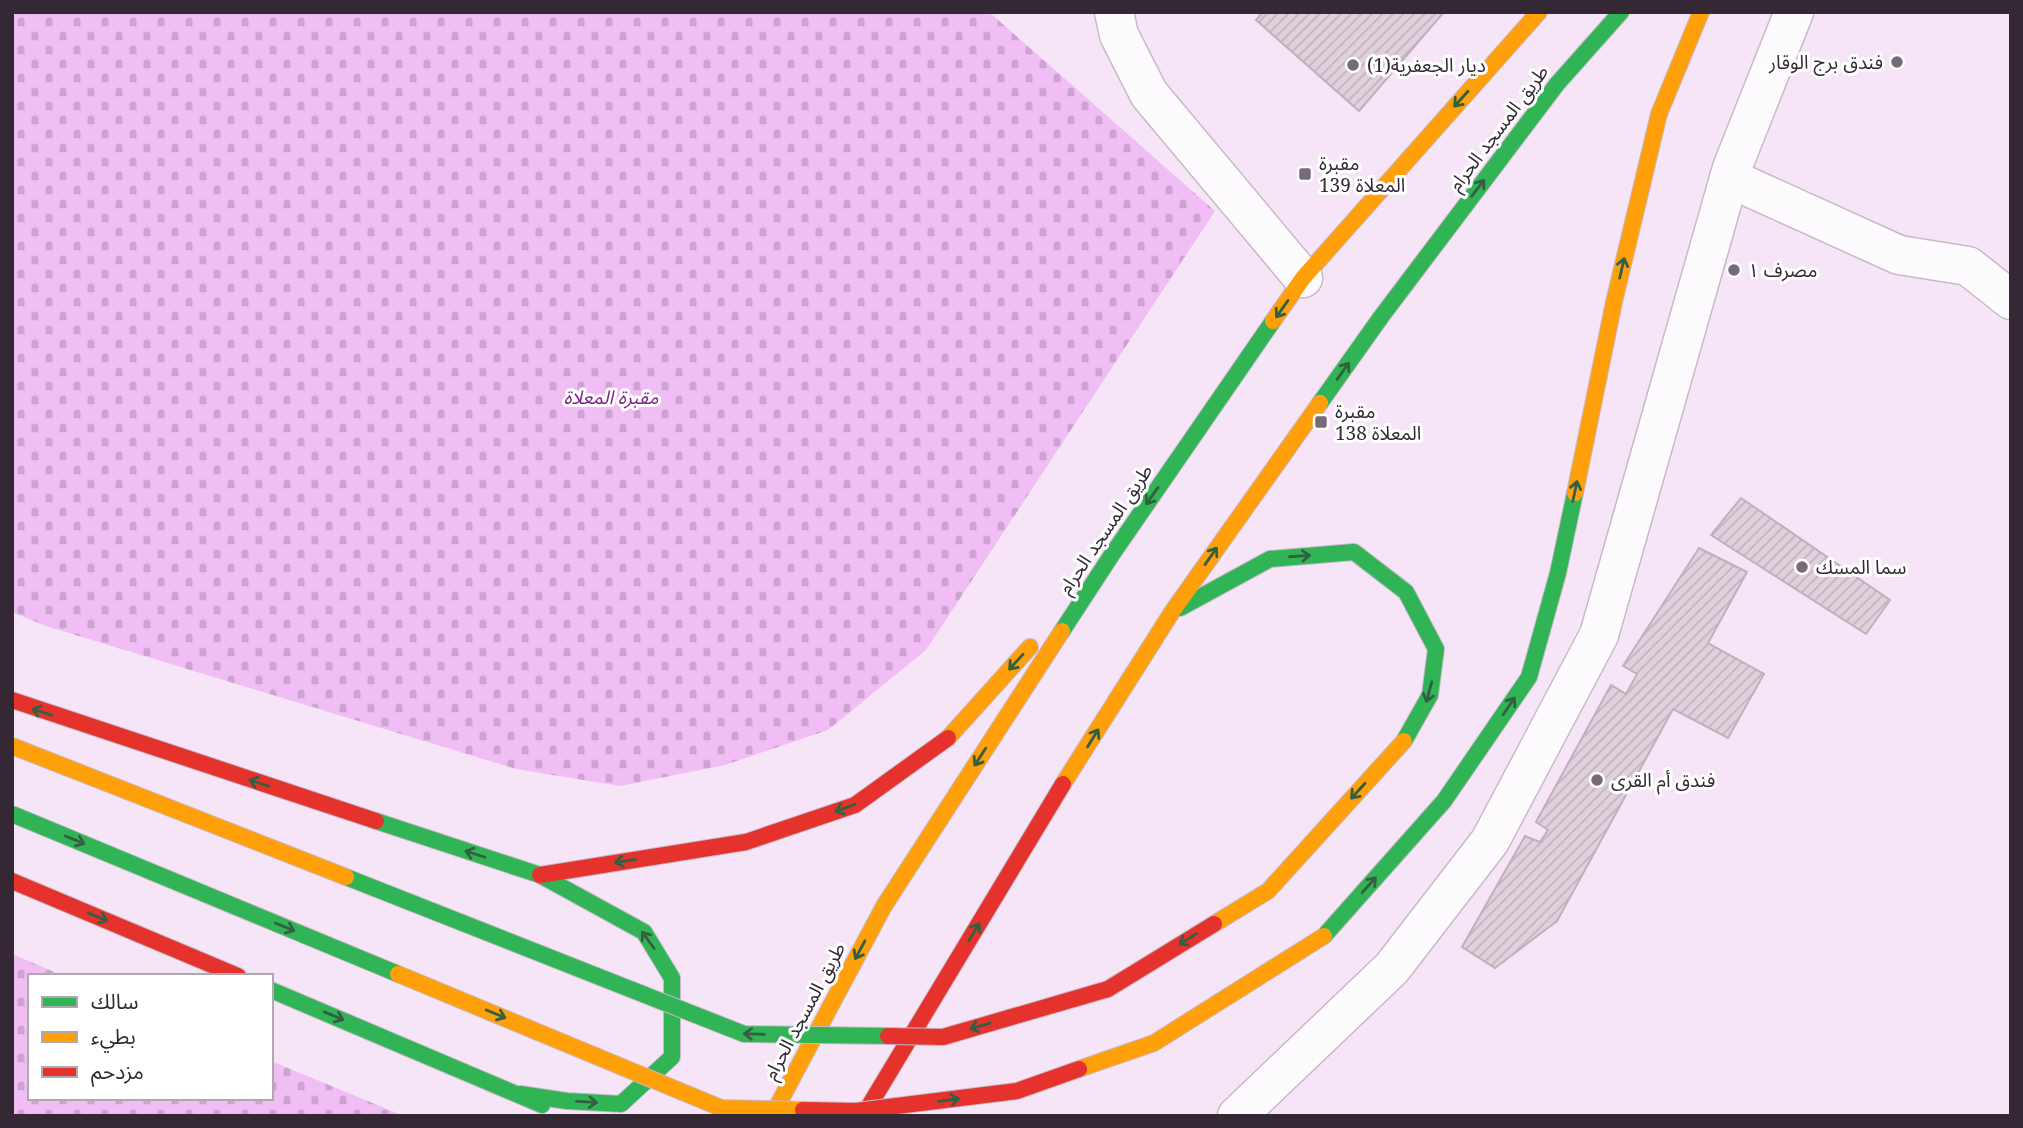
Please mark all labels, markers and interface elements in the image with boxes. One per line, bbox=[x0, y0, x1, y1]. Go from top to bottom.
place label: فندق برج الوقار bbox=[1768, 49, 1883, 76]
place label: ديار الجعفرية(1) bbox=[1367, 52, 1486, 78]
marker: فندق برج الوقار bbox=[1889, 54, 1905, 70]
marker: ديار الجعفرية(1) bbox=[1345, 57, 1361, 73]
street label: طريق المسجد الحرام bbox=[1442, 59, 1556, 198]
one-way arrow bbox=[1453, 90, 1469, 108]
place label: مقبرة المعلاة 139 bbox=[1319, 150, 1405, 198]
marker: مقبرة المعلاة 139 bbox=[1297, 166, 1313, 182]
one-way arrow bbox=[1471, 179, 1486, 198]
one-way arrow bbox=[1616, 257, 1630, 280]
place label: مصرف ١ bbox=[1748, 257, 1817, 283]
marker: مصرف ١ bbox=[1726, 262, 1742, 278]
one-way arrow bbox=[1274, 299, 1288, 319]
one-way arrow bbox=[1336, 362, 1350, 381]
park label: مقبرة المعلاة bbox=[564, 384, 658, 410]
place label: مقبرة المعلاة 138 bbox=[1335, 398, 1421, 446]
marker: مقبرة المعلاة 138 bbox=[1313, 414, 1329, 430]
street label: طريق المسجد الحرام bbox=[1052, 459, 1160, 600]
one-way arrow bbox=[1569, 480, 1583, 503]
one-way arrow bbox=[1145, 486, 1159, 505]
one-way arrow bbox=[1204, 547, 1219, 566]
one-way arrow bbox=[1288, 549, 1311, 562]
place label: سما المسك bbox=[1816, 554, 1906, 580]
marker: سما المسك bbox=[1794, 559, 1810, 575]
one-way arrow bbox=[1008, 652, 1024, 670]
one-way arrow bbox=[1422, 680, 1435, 702]
one-way arrow bbox=[1502, 697, 1516, 716]
one-way arrow bbox=[32, 705, 54, 717]
one-way arrow bbox=[1086, 728, 1100, 748]
one-way arrow bbox=[973, 747, 988, 766]
place label: فندق أم القرى bbox=[1611, 767, 1715, 795]
marker: فندق أم القرى bbox=[1589, 772, 1605, 788]
one-way arrow bbox=[248, 776, 270, 788]
one-way arrow bbox=[1351, 782, 1367, 800]
one-way arrow bbox=[835, 803, 857, 815]
one-way arrow bbox=[64, 835, 86, 848]
one-way arrow bbox=[464, 847, 486, 859]
one-way arrow bbox=[614, 855, 637, 868]
one-way arrow bbox=[1361, 877, 1378, 894]
one-way arrow bbox=[87, 911, 108, 924]
one-way arrow bbox=[274, 922, 296, 935]
one-way arrow bbox=[967, 922, 981, 942]
one-way arrow bbox=[641, 931, 655, 950]
one-way arrow bbox=[1179, 933, 1199, 947]
street label: طريق المسجد الحرام bbox=[757, 938, 853, 1085]
one-way arrow bbox=[853, 939, 867, 960]
legend bbox=[28, 974, 273, 1100]
text: سالك bbox=[91, 987, 138, 1015]
one-way arrow bbox=[484, 1009, 506, 1022]
one-way arrow bbox=[323, 1010, 344, 1023]
one-way arrow bbox=[969, 1020, 991, 1033]
text: بطيء bbox=[91, 1022, 136, 1053]
one-way arrow bbox=[743, 1027, 766, 1040]
text: مزدحم bbox=[91, 1057, 144, 1087]
one-way arrow bbox=[937, 1093, 960, 1106]
one-way arrow bbox=[576, 1096, 599, 1109]

